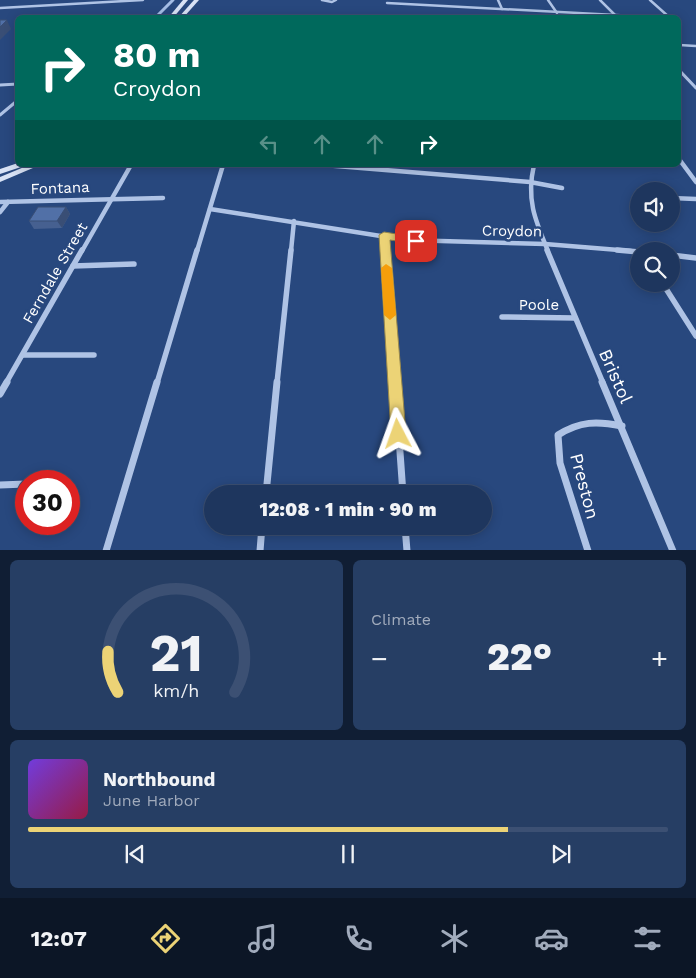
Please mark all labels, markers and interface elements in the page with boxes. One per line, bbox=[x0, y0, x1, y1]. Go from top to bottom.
text: 80 m bbox=[113, 34, 200, 76]
icon: right bbox=[30, 35, 95, 100]
text: Croydon bbox=[113, 76, 202, 101]
icon: left bbox=[255, 130, 283, 158]
icon: ahead bbox=[308, 130, 336, 158]
icon: ahead bbox=[361, 130, 389, 158]
icon: right bbox=[414, 130, 442, 158]
street label: Fontana bbox=[30, 178, 90, 198]
map controls bbox=[630, 182, 680, 292]
button: sound bbox=[630, 182, 680, 232]
street label: Ferndale Street bbox=[19, 219, 92, 327]
pin bbox=[395, 220, 437, 262]
street label: Croydon bbox=[482, 221, 542, 241]
icon: arrive bbox=[402, 227, 430, 255]
button: search bbox=[630, 242, 680, 292]
street label: Poole bbox=[519, 296, 559, 314]
street label: Bristol bbox=[595, 346, 637, 407]
position arrow bbox=[371, 407, 423, 459]
street label: Preston bbox=[566, 451, 604, 521]
speed limit sign: 30 bbox=[15, 470, 80, 535]
text: 12:08 · 1 min · 90 m bbox=[259, 498, 437, 521]
text: Climate bbox=[371, 610, 431, 629]
text: 21 bbox=[150, 623, 203, 684]
text: 22° bbox=[487, 635, 552, 679]
text: − bbox=[371, 642, 388, 675]
text: + bbox=[651, 642, 668, 675]
text: km/h bbox=[153, 680, 200, 701]
text: Northbound bbox=[103, 768, 215, 791]
text: June Harbor bbox=[103, 791, 200, 810]
icon: previous bbox=[121, 840, 149, 868]
icon: pause bbox=[334, 840, 362, 868]
icon: next bbox=[547, 840, 575, 868]
icon: directions bbox=[148, 921, 183, 956]
icon: music bbox=[245, 921, 280, 956]
icon: phone bbox=[341, 921, 376, 956]
icon: climate bbox=[437, 921, 472, 956]
icon: car bbox=[534, 921, 569, 956]
icon: filters bbox=[630, 921, 665, 956]
text: 12:07 bbox=[31, 926, 87, 951]

